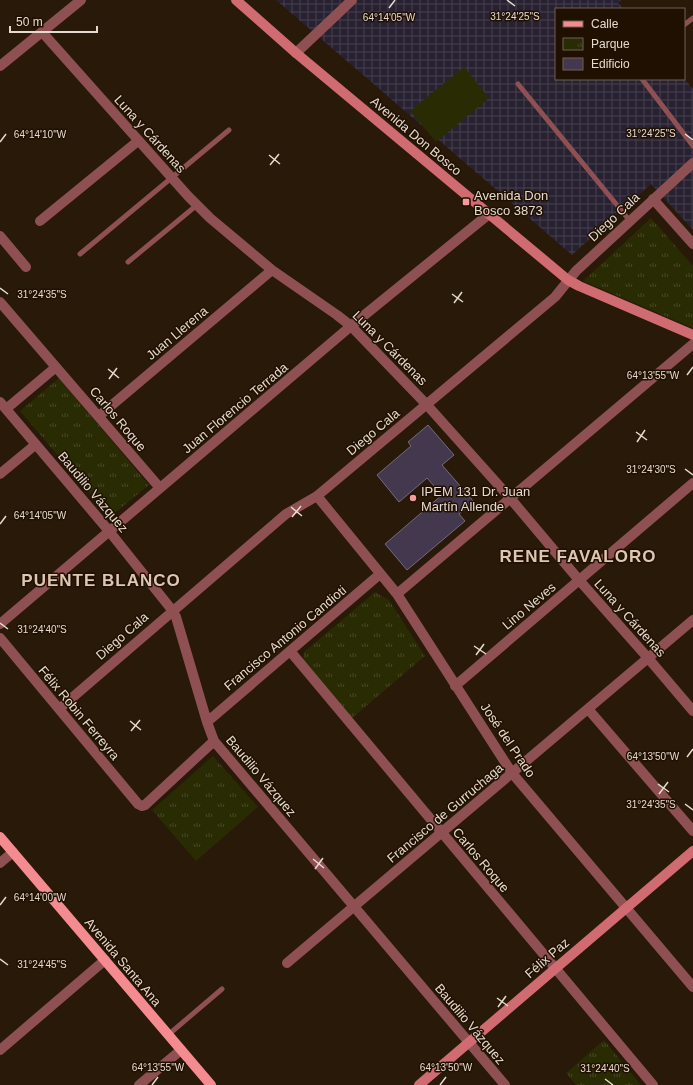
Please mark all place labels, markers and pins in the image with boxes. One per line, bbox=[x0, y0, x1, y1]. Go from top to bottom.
place label: Avenida Don Bosco 3873 bbox=[474, 188, 548, 218]
marker: Avenida Don Bosco 3873 bbox=[461, 197, 471, 207]
place label: IPEM 131 Dr. Juan Martín Allende bbox=[421, 484, 530, 514]
marker: IPEM 131 Dr. Juan Martín Allende bbox=[408, 493, 418, 503]

